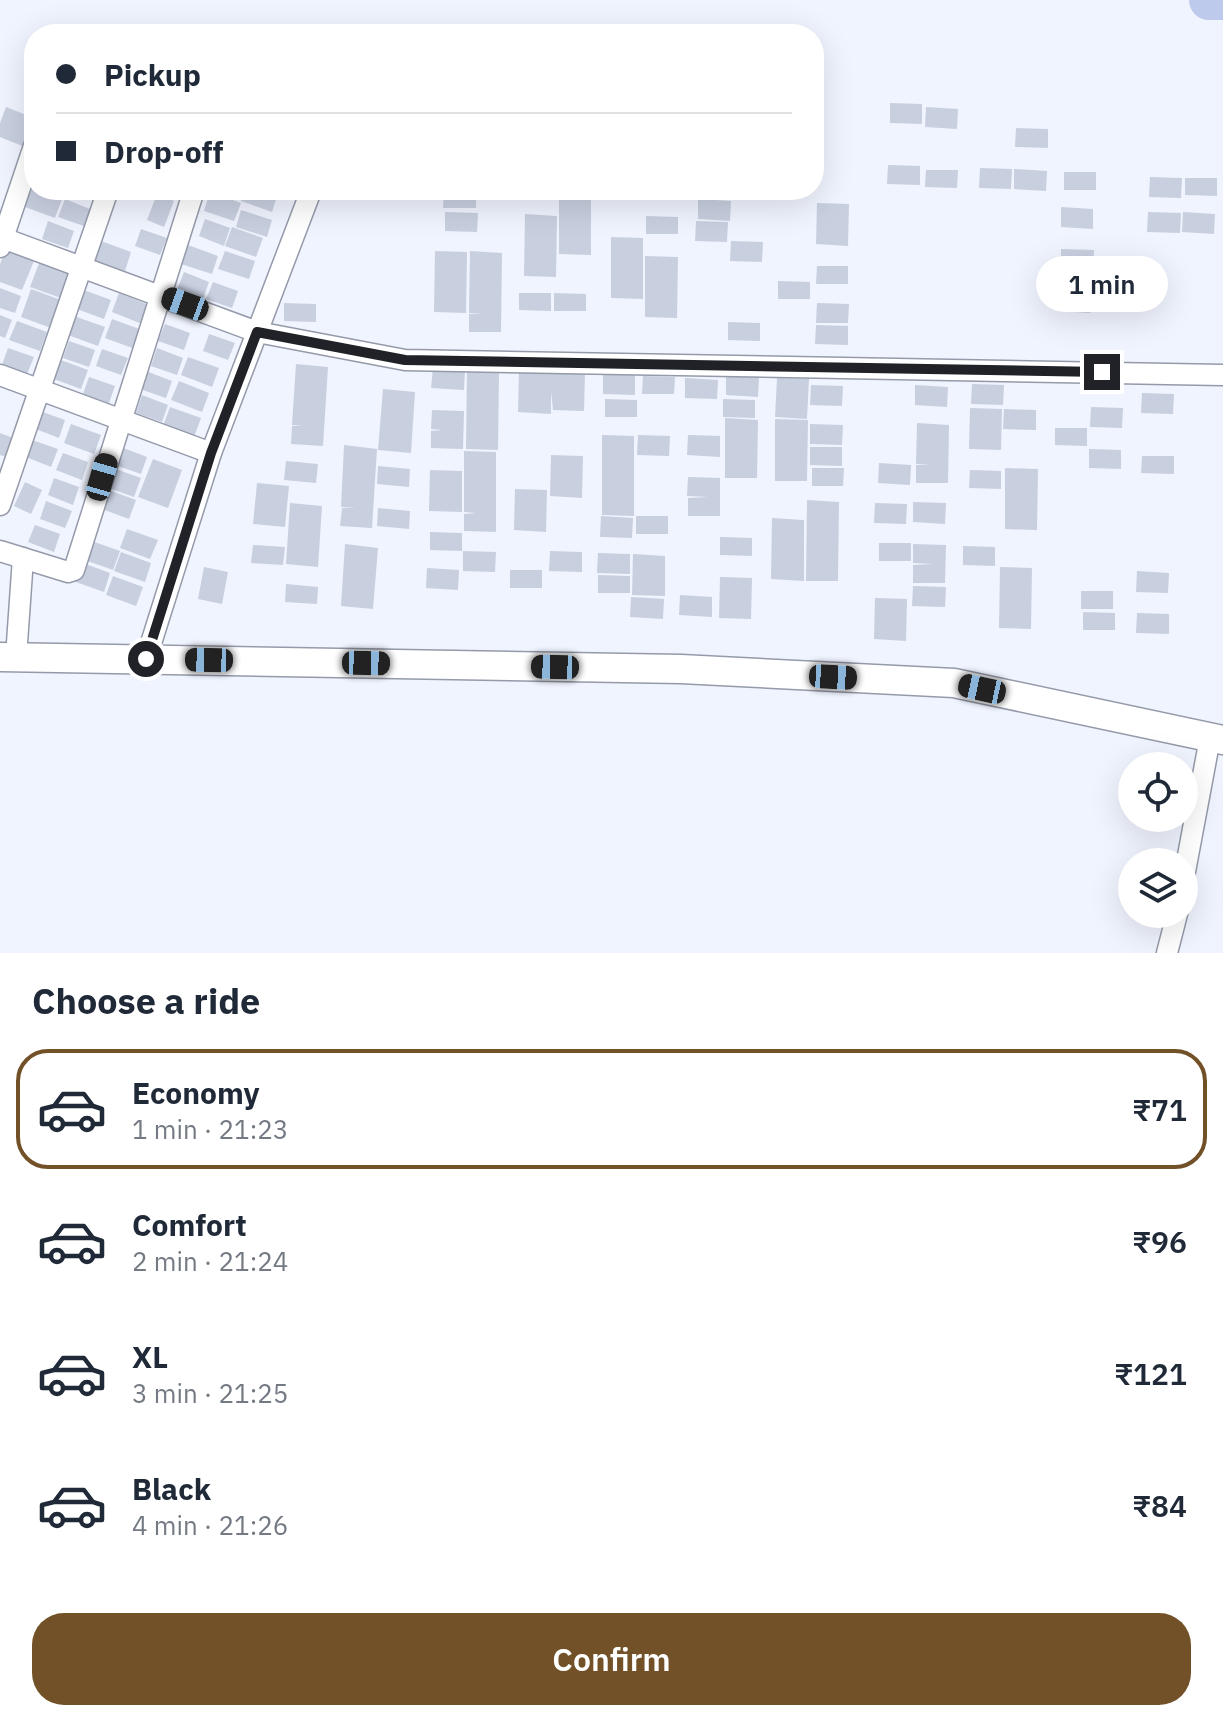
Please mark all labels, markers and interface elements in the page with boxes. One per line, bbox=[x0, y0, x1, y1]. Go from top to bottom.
text: Pickup bbox=[104, 55, 201, 94]
text: Drop-off bbox=[104, 132, 223, 171]
callout: 1 min bbox=[1036, 256, 1168, 312]
text: 1 min bbox=[1068, 267, 1136, 301]
car bbox=[158, 285, 212, 323]
route end bbox=[1084, 354, 1120, 390]
car bbox=[84, 451, 120, 503]
route start bbox=[128, 641, 164, 677]
car bbox=[185, 648, 233, 672]
car bbox=[342, 651, 390, 675]
car bbox=[531, 655, 579, 679]
car bbox=[808, 664, 858, 690]
car bbox=[956, 672, 1008, 706]
map controls bbox=[1118, 752, 1198, 928]
button: locate bbox=[1118, 752, 1198, 832]
button: layers bbox=[1118, 848, 1198, 928]
text: Choose a ride bbox=[32, 977, 260, 1024]
icon: car bbox=[36, 1073, 108, 1145]
text: Economy bbox=[132, 1073, 260, 1112]
text: ₹71 bbox=[1132, 1090, 1187, 1129]
text: 1 min · 21:23 bbox=[132, 1112, 288, 1146]
icon: car bbox=[36, 1205, 108, 1277]
text: Comfort bbox=[132, 1205, 247, 1244]
text: ₹96 bbox=[1132, 1222, 1187, 1261]
text: 2 min · 21:24 bbox=[132, 1244, 288, 1278]
icon: car bbox=[36, 1337, 108, 1409]
text: XL bbox=[132, 1337, 168, 1376]
text: ₹121 bbox=[1114, 1354, 1187, 1393]
text: 3 min · 21:25 bbox=[132, 1376, 288, 1410]
icon: car bbox=[36, 1469, 108, 1541]
text: Black bbox=[132, 1469, 211, 1508]
text: ₹84 bbox=[1132, 1486, 1187, 1525]
text: 4 min · 21:26 bbox=[132, 1508, 288, 1542]
button: Confirm bbox=[32, 1613, 1191, 1705]

